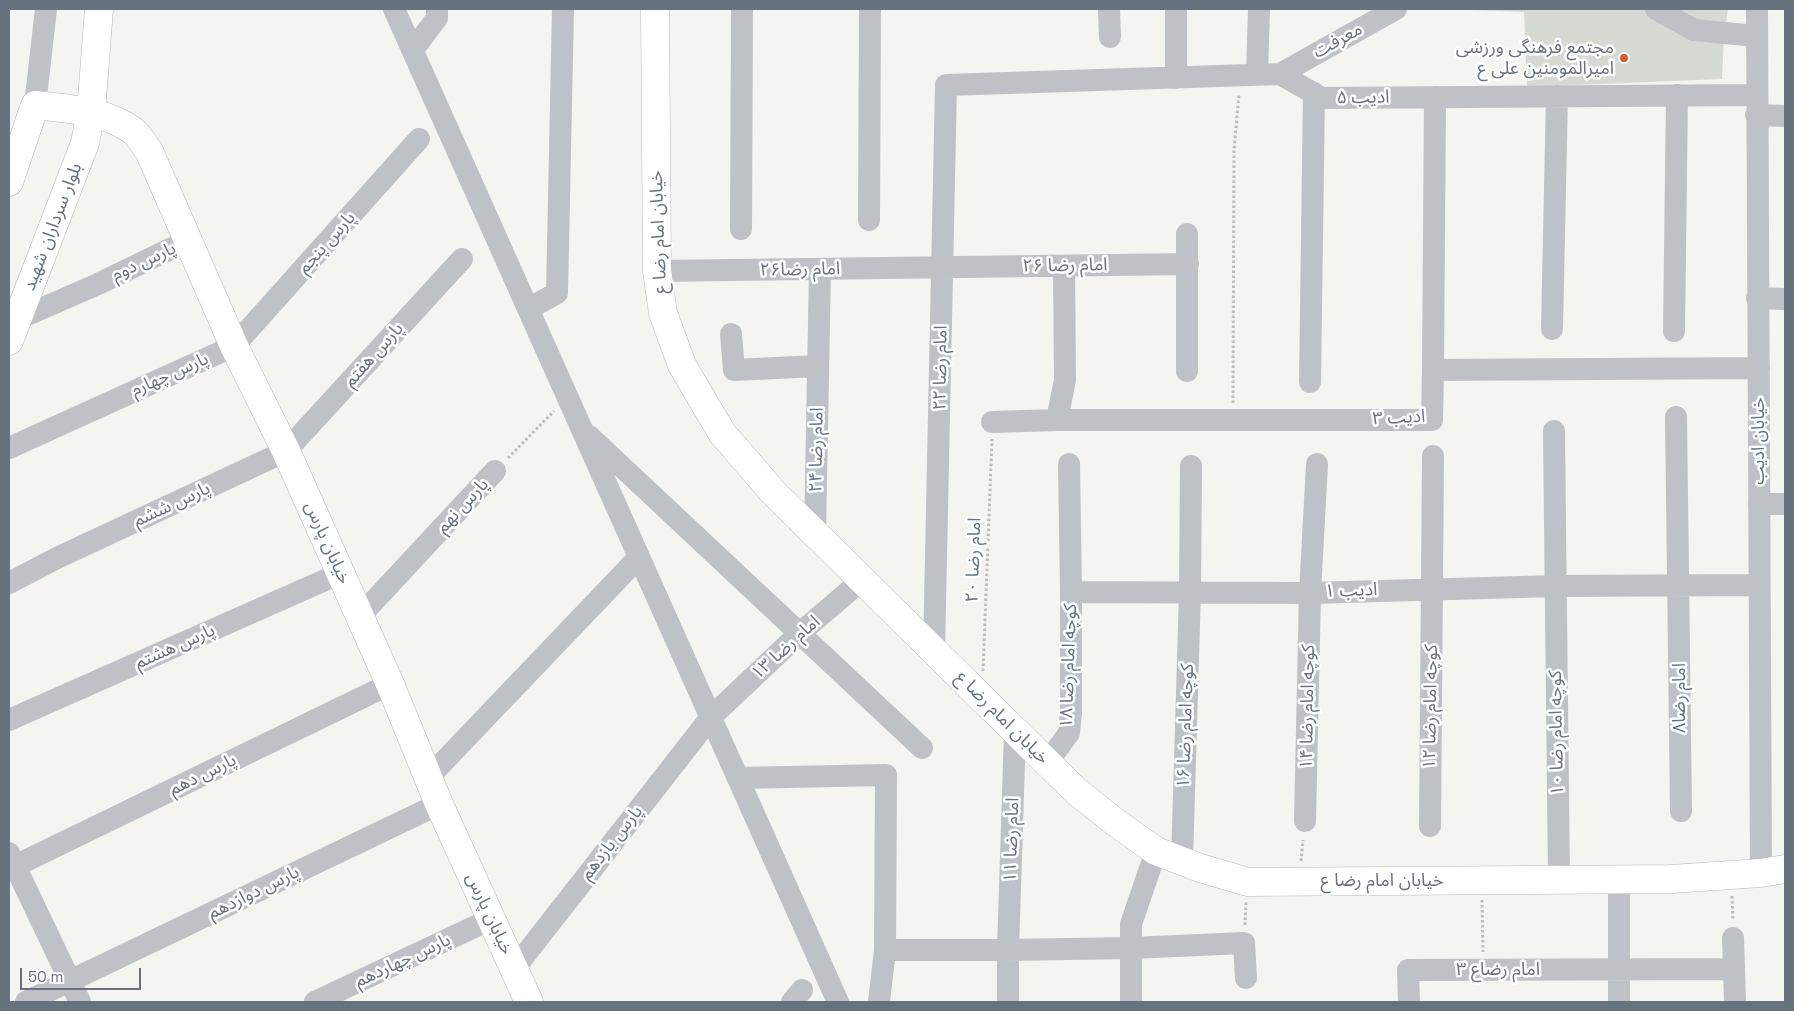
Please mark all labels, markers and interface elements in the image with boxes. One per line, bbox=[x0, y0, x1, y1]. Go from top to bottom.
street label: معرفت bbox=[1310, 19, 1366, 63]
place label: مجتمع فرهنگی ورزشی امیرالمومنین علی ‌ع bbox=[1456, 37, 1614, 80]
marker: مجتمع فرهنگی ورزشی امیرالمومنین علی ‌ع bbox=[1618, 52, 1630, 64]
street label: ادیب ۵ bbox=[1336, 87, 1390, 109]
street label: بلوار سرداران شهید bbox=[19, 160, 87, 294]
street label: خیابان امام رضا ع bbox=[646, 170, 672, 294]
street label: پارس‌‌ پنجم bbox=[293, 207, 361, 279]
street label: پارس‌‌ دوم bbox=[108, 238, 180, 286]
street label: امام رضا ۲۶ bbox=[1022, 254, 1108, 278]
street label: امام رضا۲۶ bbox=[760, 258, 840, 282]
street label: پارس‌‌ هفتم bbox=[339, 318, 409, 392]
street label: امام رضا ۲۲ bbox=[929, 325, 953, 411]
street label: پارس‌‌ چهارم bbox=[128, 348, 212, 402]
street label: خیابان ادیب bbox=[1748, 397, 1770, 485]
street label: ادیب ۳ bbox=[1372, 406, 1426, 430]
street label: امام رضا ۲۴ bbox=[805, 407, 829, 493]
street label: پارس‌‌ نهم bbox=[432, 474, 494, 538]
street label: پارس‌‌ ششم bbox=[130, 478, 214, 532]
street label: خیابان پارس bbox=[299, 498, 355, 588]
street label: امام رضا ۲۰ bbox=[962, 517, 986, 603]
street label: ادیب ۱ bbox=[1324, 579, 1378, 603]
street label: کوچه امام رضا ۱۸ bbox=[1056, 603, 1082, 729]
street label: امام رضا ۱۳ bbox=[747, 612, 825, 684]
street label: پارس‌‌ هشتم bbox=[132, 620, 218, 674]
street label: کوچه امام رضا ۱۴ bbox=[1296, 644, 1320, 770]
street label: کوچه امام رضا ۱۲ bbox=[1419, 644, 1443, 770]
street label: کوچه امام رضا ۱۶ bbox=[1173, 663, 1199, 789]
street label: امام رضا۸ bbox=[1669, 663, 1691, 733]
street label: خیابان امام رضا ع bbox=[951, 667, 1053, 769]
street label: کوچه امام رضا ۱۰ bbox=[1545, 670, 1569, 796]
street label: پارس‌‌ دهم bbox=[166, 749, 240, 801]
street label: امام رضا ۱۱ bbox=[1000, 797, 1024, 883]
street label: پارس‌‌ یازدهم bbox=[576, 801, 648, 885]
street label: پارس‌‌ دوازدهم bbox=[205, 862, 303, 924]
street label: خیابان پارس bbox=[461, 870, 517, 958]
street label: خیابان امام رضا ع bbox=[1320, 870, 1444, 892]
street label: پارس‌‌ چهاردهم bbox=[352, 929, 454, 993]
scale bar bbox=[22, 958, 144, 990]
street label: امام رضا‌ع ۳ bbox=[1456, 959, 1540, 981]
text: 50 m bbox=[28, 967, 63, 986]

